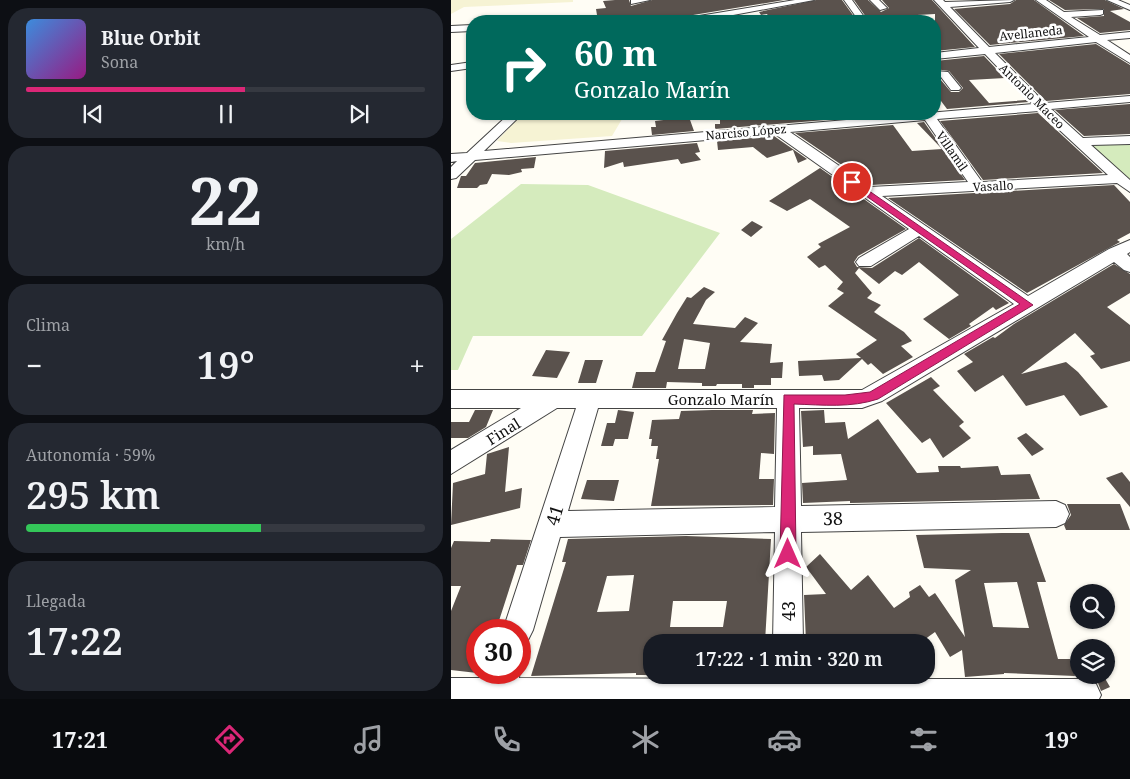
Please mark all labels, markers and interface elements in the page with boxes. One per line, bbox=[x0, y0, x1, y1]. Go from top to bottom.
street label: Avellaneda bbox=[998, 21, 1064, 45]
text: Blue Orbit bbox=[101, 25, 201, 51]
text: 60 m bbox=[574, 29, 657, 76]
icon: right bbox=[491, 35, 556, 100]
text: Sona bbox=[101, 51, 138, 73]
street label: Antonio Maceo bbox=[996, 60, 1069, 133]
text: Gonzalo Marín bbox=[574, 74, 730, 104]
icon: previous bbox=[79, 100, 107, 128]
icon: pause bbox=[212, 100, 240, 128]
icon: next bbox=[345, 100, 373, 128]
street label: Narciso López bbox=[705, 120, 787, 144]
street label: Villamil bbox=[932, 128, 972, 175]
text: 22 bbox=[189, 156, 262, 244]
pin bbox=[831, 161, 873, 203]
icon: arrive bbox=[838, 168, 866, 196]
street label: Vasallo bbox=[972, 176, 1014, 196]
text: km/h bbox=[206, 233, 245, 255]
text: Clima bbox=[26, 314, 70, 336]
text: 19° bbox=[197, 338, 255, 390]
text: − bbox=[26, 346, 42, 384]
text: + bbox=[409, 346, 425, 384]
street label: Gonzalo Marín bbox=[668, 389, 775, 409]
street label: Final bbox=[482, 413, 524, 449]
text: Autonomía · 59% bbox=[26, 444, 155, 466]
text: 295 km bbox=[26, 468, 160, 520]
street label: 41 bbox=[540, 502, 568, 528]
street label: 38 bbox=[823, 506, 843, 530]
position arrow bbox=[761, 527, 813, 579]
map controls bbox=[1070, 584, 1115, 684]
button: search bbox=[1070, 584, 1115, 629]
text: Llegada bbox=[26, 590, 86, 612]
street label: 43 bbox=[776, 601, 800, 621]
text: 17:22 bbox=[26, 614, 123, 666]
speed limit sign: 30 bbox=[466, 619, 531, 684]
button: layers bbox=[1070, 639, 1115, 684]
text: 17:22 · 1 min · 320 m bbox=[695, 646, 883, 672]
icon: directions bbox=[212, 722, 247, 757]
icon: music bbox=[351, 722, 386, 757]
icon: phone bbox=[489, 722, 524, 757]
icon: climate bbox=[628, 722, 663, 757]
icon: car bbox=[767, 722, 802, 757]
icon: filters bbox=[906, 722, 941, 757]
text: 17:21 bbox=[52, 724, 108, 754]
text: 19° bbox=[1044, 724, 1078, 754]

